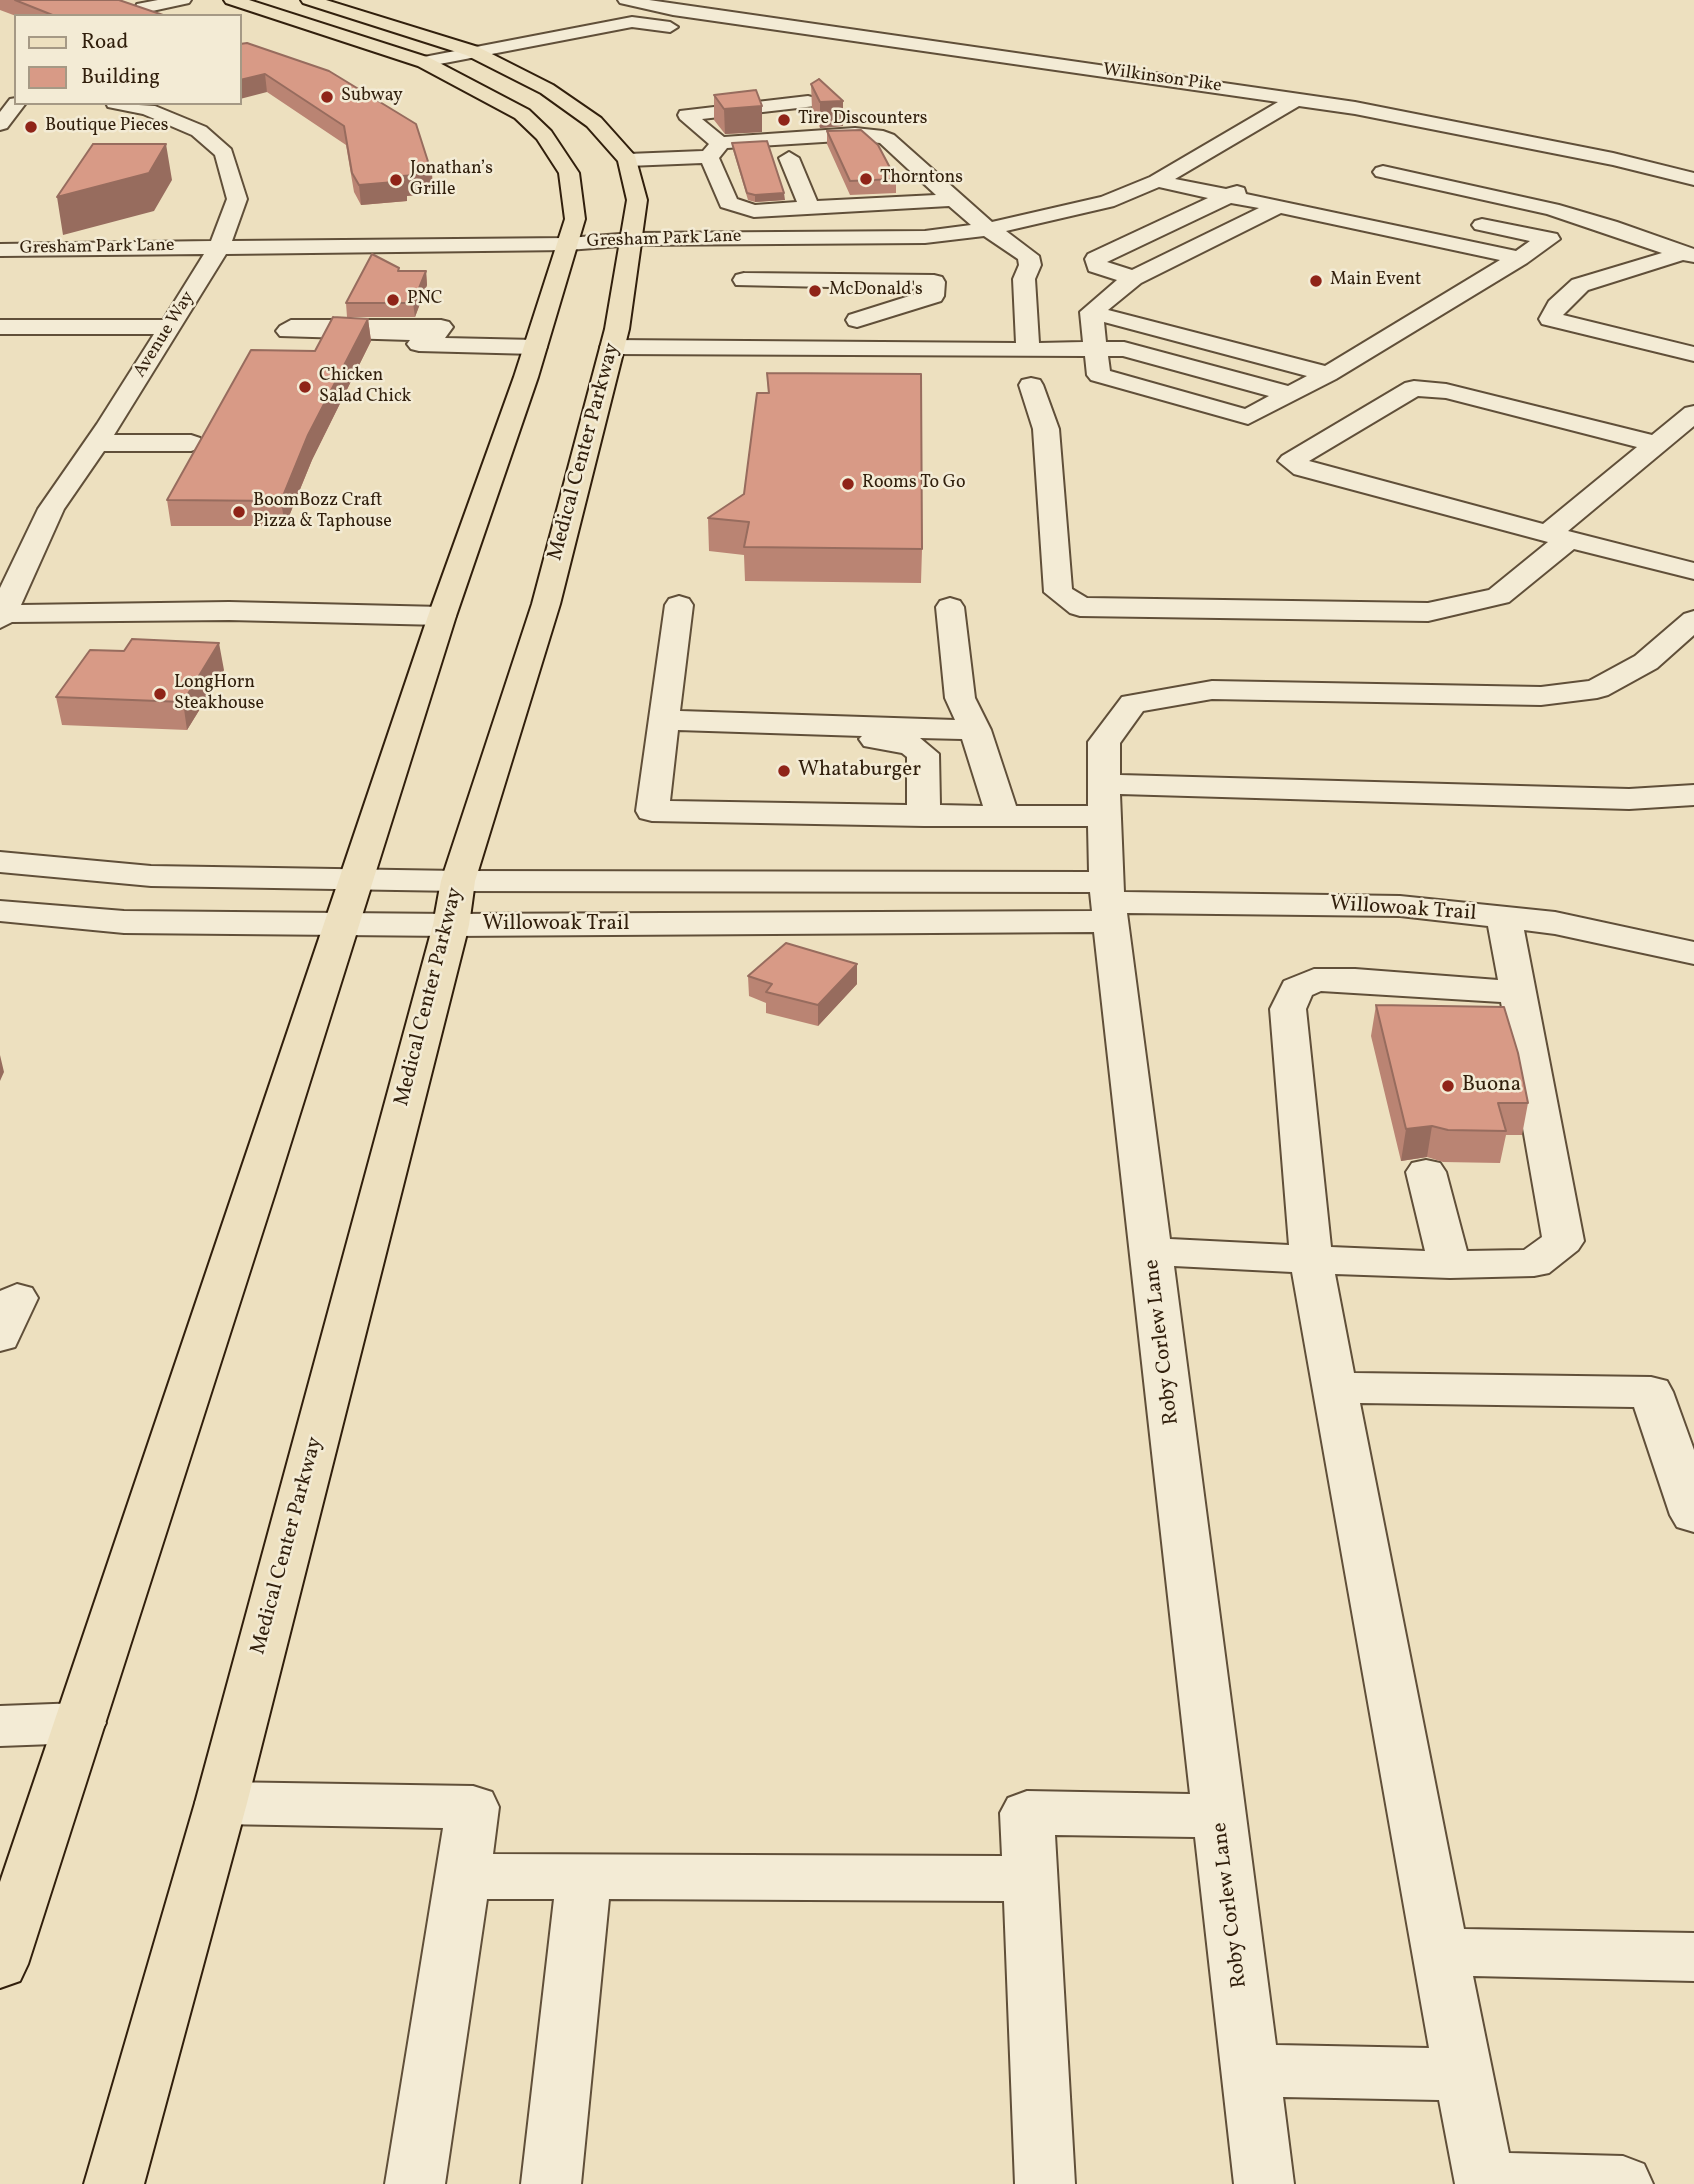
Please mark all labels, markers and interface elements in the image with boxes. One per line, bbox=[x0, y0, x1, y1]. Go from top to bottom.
legend bbox=[14, 14, 242, 105]
text: Road bbox=[81, 28, 128, 57]
street label: Wilkinson Pike bbox=[1101, 60, 1223, 98]
text: Building bbox=[81, 63, 160, 92]
place label: Subway bbox=[341, 86, 403, 108]
marker: Subway bbox=[319, 89, 335, 105]
place label: Tire Discounters bbox=[798, 109, 927, 131]
marker: Tire Discounters bbox=[776, 112, 792, 128]
place label: Boutique Pieces bbox=[45, 116, 168, 138]
marker: Boutique Pieces bbox=[23, 119, 39, 135]
place label: Jonathan’s Grille bbox=[410, 159, 493, 202]
place label: Thorntons bbox=[880, 168, 963, 190]
marker: Thorntons bbox=[858, 171, 874, 187]
marker: Jonathan’s Grille bbox=[388, 172, 404, 188]
street label: Gresham Park Lane bbox=[586, 227, 742, 253]
street label: Gresham Park Lane bbox=[19, 236, 175, 260]
place label: Main Event bbox=[1330, 270, 1421, 292]
marker: Main Event bbox=[1308, 273, 1324, 289]
place label: McDonald's bbox=[829, 280, 923, 302]
marker: McDonald's bbox=[807, 283, 823, 299]
street label: Avenue Way bbox=[130, 288, 200, 382]
place label: PNC bbox=[407, 289, 443, 311]
marker: PNC bbox=[385, 292, 401, 308]
street label: Medical Center Parkway bbox=[544, 340, 626, 564]
place label: Chicken Salad Chick bbox=[319, 366, 411, 408]
marker: Chicken Salad Chick bbox=[297, 379, 313, 395]
place label: Rooms To Go bbox=[862, 473, 966, 495]
marker: Rooms To Go bbox=[840, 476, 856, 492]
place label: BoomBozz Craft Pizza & Taphouse bbox=[253, 491, 392, 534]
marker: BoomBozz Craft Pizza & Taphouse bbox=[231, 504, 247, 520]
place label: LongHorn Steakhouse bbox=[174, 673, 264, 716]
marker: LongHorn Steakhouse bbox=[152, 686, 168, 702]
place label: Whataburger bbox=[798, 758, 921, 784]
marker: Whataburger bbox=[776, 763, 792, 779]
street label: Medical Center Parkway bbox=[391, 885, 469, 1109]
street label: Willowoak Trail bbox=[1329, 892, 1477, 928]
street label: Willowoak Trail bbox=[483, 912, 629, 938]
place label: Buona bbox=[1462, 1073, 1521, 1099]
marker: Buona bbox=[1440, 1078, 1456, 1094]
street label: Roby Corlew Lane bbox=[1140, 1258, 1186, 1426]
street label: Medical Center Parkway bbox=[247, 1434, 329, 1658]
street label: Roby Corlew Lane bbox=[1208, 1821, 1254, 1989]

